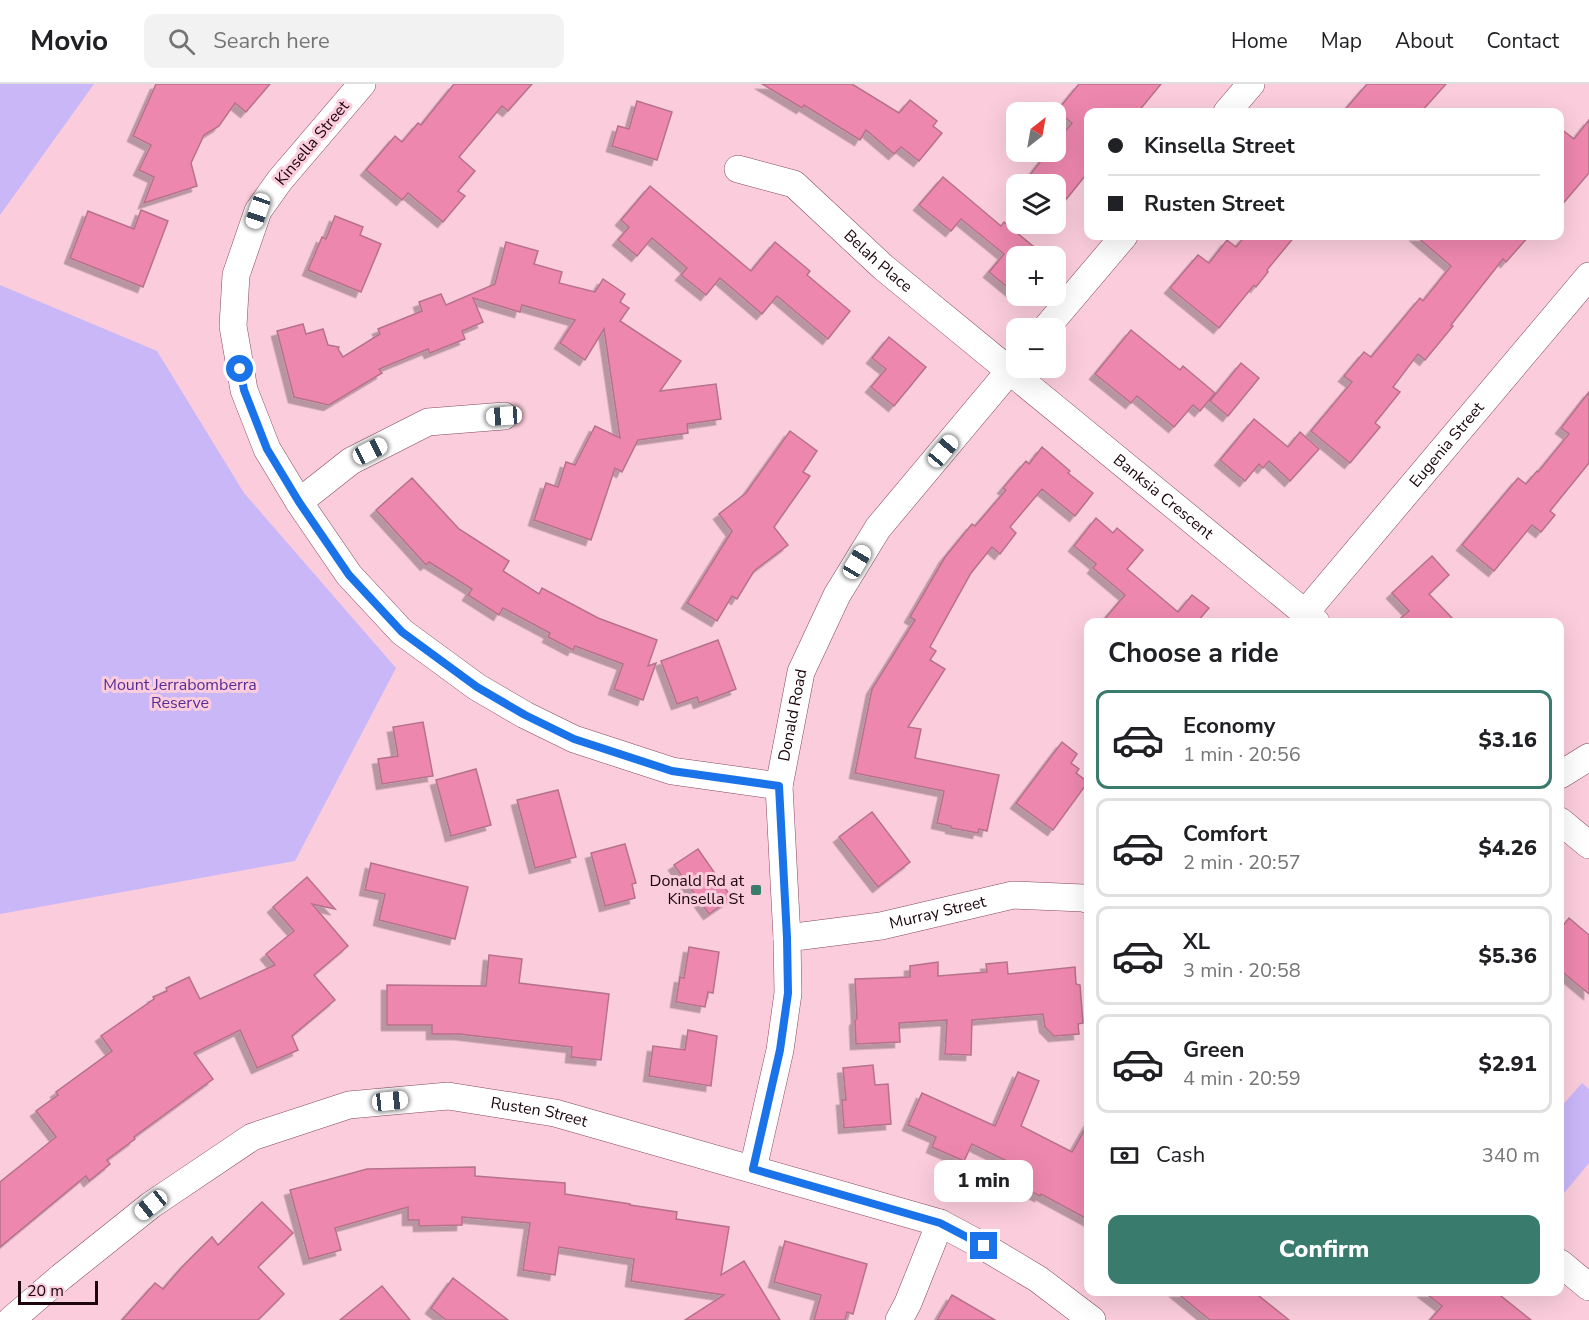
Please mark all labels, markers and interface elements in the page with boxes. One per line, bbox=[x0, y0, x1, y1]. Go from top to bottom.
search box bbox=[144, 14, 564, 68]
text: Movio bbox=[30, 22, 108, 60]
icon: search bbox=[165, 25, 198, 58]
text: Search here bbox=[213, 26, 330, 56]
text: Home bbox=[1231, 27, 1288, 55]
text: Map bbox=[1321, 27, 1362, 55]
text: About bbox=[1395, 27, 1453, 55]
text: Contact bbox=[1486, 27, 1559, 55]
street label: Kinsella Street bbox=[270, 96, 354, 190]
north arrow bbox=[1006, 102, 1066, 162]
map controls bbox=[1006, 102, 1066, 378]
text: Kinsella Street bbox=[1144, 131, 1295, 161]
button: layers bbox=[1006, 174, 1066, 234]
text: Rusten Street bbox=[1144, 189, 1284, 219]
car bbox=[244, 191, 272, 231]
street label: Belah Place bbox=[839, 225, 917, 298]
button: + bbox=[1006, 246, 1066, 306]
button: − bbox=[1006, 318, 1066, 378]
route start bbox=[226, 355, 253, 382]
street label: Eugenia Street bbox=[1404, 397, 1489, 492]
car bbox=[485, 406, 523, 426]
car bbox=[925, 431, 961, 471]
car bbox=[350, 435, 390, 467]
street label: Banksia Crescent bbox=[1109, 449, 1218, 545]
car bbox=[840, 542, 874, 582]
text: Choose a ride bbox=[1108, 635, 1279, 672]
street label: Donald Road bbox=[773, 667, 812, 763]
park label: Mount Jerrabomberra Reserve bbox=[103, 674, 257, 714]
text: Economy bbox=[1183, 711, 1275, 741]
icon: car bbox=[1111, 713, 1165, 767]
text: $3.16 bbox=[1478, 725, 1537, 755]
text: 1 min · 20:56 bbox=[1183, 741, 1301, 768]
text: Comfort bbox=[1183, 819, 1267, 849]
icon: car bbox=[1111, 821, 1165, 875]
text: $4.26 bbox=[1478, 833, 1537, 863]
text: 2 min · 20:57 bbox=[1183, 849, 1301, 876]
place label: Donald Rd at Kinsella St bbox=[650, 870, 744, 910]
marker: Donald Rd at Kinsella St bbox=[749, 883, 763, 897]
street label: Murray Street bbox=[887, 891, 989, 935]
text: XL bbox=[1183, 927, 1210, 957]
icon: car bbox=[1111, 929, 1165, 983]
text: $5.36 bbox=[1478, 941, 1537, 971]
text: 3 min · 20:58 bbox=[1183, 957, 1301, 984]
text: Green bbox=[1183, 1035, 1244, 1065]
icon: car bbox=[1111, 1037, 1165, 1091]
text: $2.91 bbox=[1478, 1049, 1537, 1079]
text: 4 min · 20:59 bbox=[1183, 1065, 1301, 1092]
car bbox=[371, 1090, 409, 1112]
street label: Rusten Street bbox=[489, 1092, 590, 1133]
icon: cash bbox=[1108, 1139, 1141, 1172]
text: Cash bbox=[1156, 1140, 1205, 1170]
text: 340 m bbox=[1482, 1142, 1540, 1169]
callout: 1 min bbox=[934, 1159, 1034, 1201]
text: 1 min bbox=[957, 1167, 1010, 1194]
car bbox=[131, 1187, 171, 1223]
button: Confirm bbox=[1108, 1215, 1540, 1284]
route end bbox=[970, 1232, 997, 1259]
scale bar bbox=[18, 1278, 98, 1306]
text: 20 m bbox=[27, 1280, 64, 1302]

